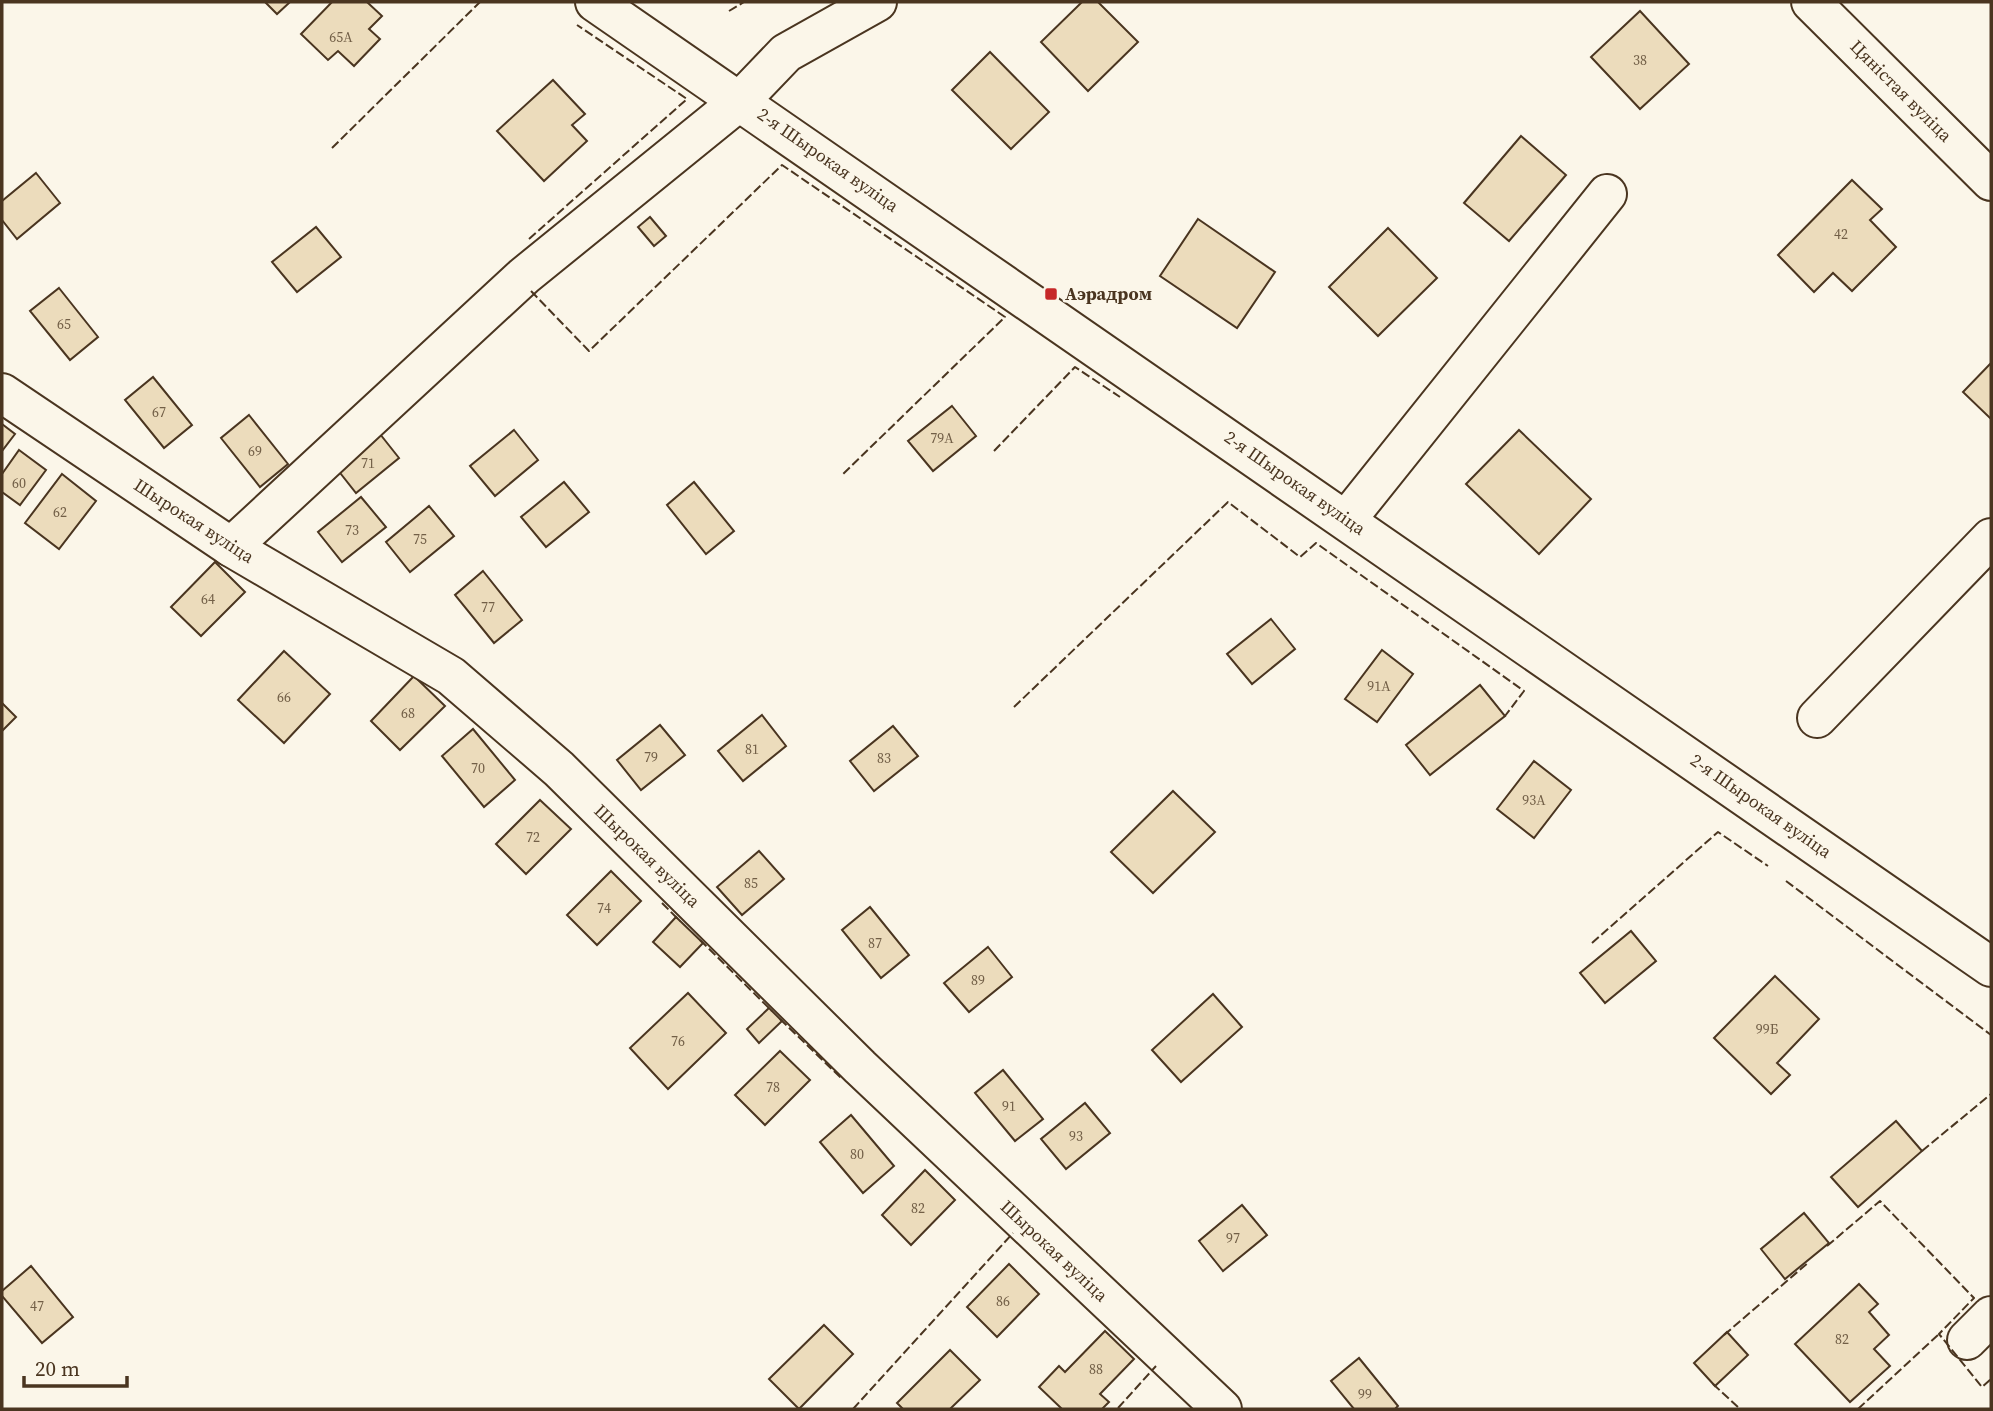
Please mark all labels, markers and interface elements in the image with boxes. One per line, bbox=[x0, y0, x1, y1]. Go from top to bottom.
house number: 65А bbox=[329, 27, 353, 47]
street label: Цяністая вуліца bbox=[1845, 34, 1959, 148]
house number: 38 bbox=[1633, 50, 1647, 70]
street label: 2-я Шырокая вуліца bbox=[753, 101, 905, 218]
house number: 42 bbox=[1834, 224, 1848, 244]
place label: Аэрадром bbox=[1065, 281, 1152, 306]
marker: Аэрадром bbox=[1043, 286, 1059, 302]
house number: 65 bbox=[57, 314, 71, 334]
house number: 67 bbox=[152, 402, 166, 422]
street label: 2-я Шырокая вуліца bbox=[1220, 424, 1372, 541]
house number: 79А bbox=[930, 428, 954, 448]
house number: 69 bbox=[248, 441, 262, 461]
house number: 71 bbox=[361, 453, 375, 473]
street label: Шырокая вуліца bbox=[129, 472, 260, 569]
house number: 60 bbox=[12, 473, 26, 493]
house number: 62 bbox=[53, 502, 67, 522]
house number: 73 bbox=[345, 520, 359, 540]
house number: 75 bbox=[413, 529, 427, 549]
house number: 64 bbox=[201, 589, 215, 609]
house number: 77 bbox=[481, 597, 495, 617]
house number: 91А bbox=[1367, 676, 1391, 696]
house number: 66 bbox=[277, 687, 291, 707]
house number: 68 bbox=[401, 703, 415, 723]
house number: 81 bbox=[745, 739, 759, 759]
house number: 79 bbox=[644, 747, 658, 767]
street label: 2-я Шырокая вуліца bbox=[1686, 747, 1838, 864]
house number: 83 bbox=[877, 748, 891, 768]
house number: 70 bbox=[471, 758, 485, 778]
house number: 93А bbox=[1522, 790, 1546, 810]
street label: Шырокая вуліца bbox=[589, 798, 707, 913]
house number: 72 bbox=[526, 827, 540, 847]
house number: 85 bbox=[744, 873, 758, 893]
house number: 74 bbox=[597, 898, 611, 918]
house number: 87 bbox=[868, 933, 882, 953]
house number: 89 bbox=[971, 970, 985, 990]
house number: 99Б bbox=[1756, 1019, 1779, 1039]
house number: 76 bbox=[671, 1031, 685, 1051]
house number: 78 bbox=[766, 1077, 780, 1097]
house number: 91 bbox=[1002, 1096, 1016, 1116]
house number: 93 bbox=[1069, 1126, 1083, 1146]
house number: 80 bbox=[850, 1144, 864, 1164]
street label: Шырокая вуліца bbox=[995, 1194, 1114, 1308]
house number: 82 bbox=[911, 1198, 925, 1218]
house number: 97 bbox=[1226, 1228, 1240, 1248]
house number: 86 bbox=[996, 1291, 1010, 1311]
house number: 47 bbox=[30, 1296, 44, 1316]
house number: 82 bbox=[1835, 1329, 1849, 1349]
scale bar bbox=[24, 1344, 128, 1388]
text: 20 m bbox=[35, 1354, 80, 1383]
house number: 88 bbox=[1089, 1359, 1103, 1379]
house number: 99 bbox=[1358, 1384, 1372, 1404]

